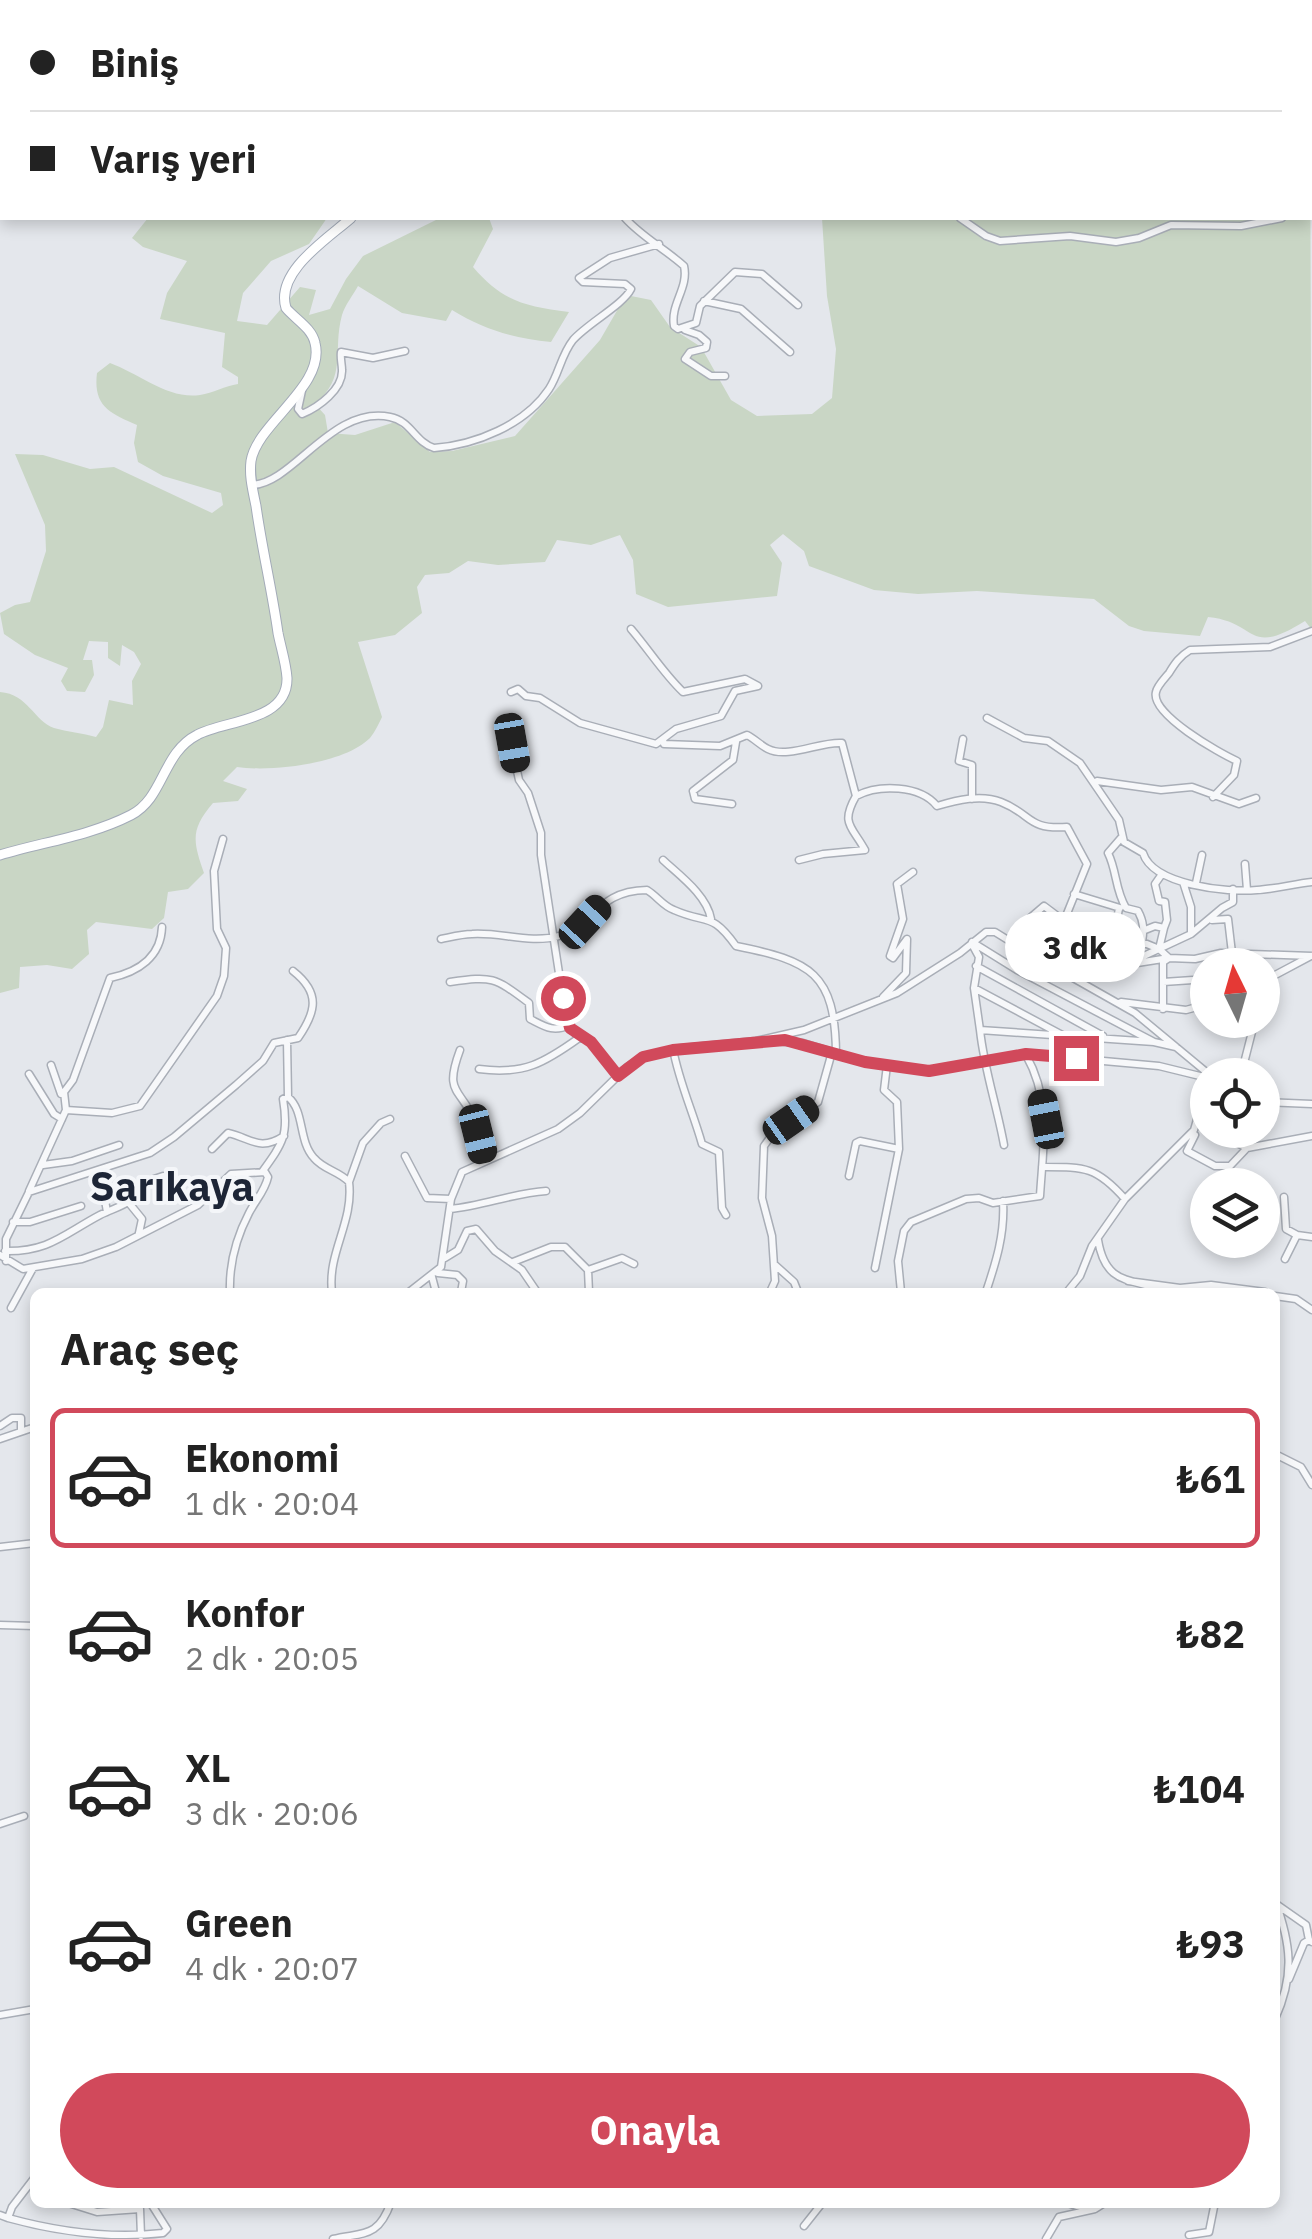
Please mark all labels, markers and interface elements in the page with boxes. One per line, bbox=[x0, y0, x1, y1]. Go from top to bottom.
text: Biniş bbox=[90, 38, 179, 87]
text: Varış yeri bbox=[90, 134, 257, 183]
car bbox=[492, 711, 532, 775]
car bbox=[554, 890, 616, 954]
callout: 3 dk bbox=[1006, 913, 1146, 983]
text: 3 dk bbox=[1043, 926, 1107, 968]
north arrow bbox=[1190, 948, 1280, 1038]
map controls bbox=[1190, 948, 1280, 1258]
route start bbox=[541, 976, 586, 1021]
route end bbox=[1054, 1036, 1099, 1081]
button: locate bbox=[1190, 1058, 1280, 1148]
car bbox=[1026, 1087, 1066, 1151]
car bbox=[758, 1091, 824, 1149]
car bbox=[456, 1101, 500, 1167]
district label: Sarıkaya bbox=[90, 1160, 254, 1212]
button: layers bbox=[1190, 1168, 1280, 1258]
text: Araç seç bbox=[60, 1319, 239, 1377]
icon: car bbox=[65, 1433, 155, 1523]
text: Ekonomi bbox=[185, 1433, 339, 1482]
text: ₺61 bbox=[1176, 1454, 1245, 1503]
text: 1 dk · 20:04 bbox=[185, 1482, 359, 1524]
icon: car bbox=[65, 1588, 155, 1678]
text: Konfor bbox=[185, 1588, 305, 1637]
text: ₺82 bbox=[1176, 1609, 1245, 1658]
text: 2 dk · 20:05 bbox=[185, 1637, 359, 1679]
icon: car bbox=[65, 1743, 155, 1833]
text: XL bbox=[185, 1743, 231, 1792]
text: ₺104 bbox=[1153, 1764, 1245, 1813]
text: 3 dk · 20:06 bbox=[185, 1792, 359, 1834]
icon: car bbox=[65, 1898, 155, 1988]
text: Green bbox=[185, 1898, 293, 1947]
text: ₺93 bbox=[1176, 1919, 1245, 1968]
text: 4 dk · 20:07 bbox=[185, 1947, 359, 1989]
button: Onayla bbox=[60, 2073, 1250, 2188]

